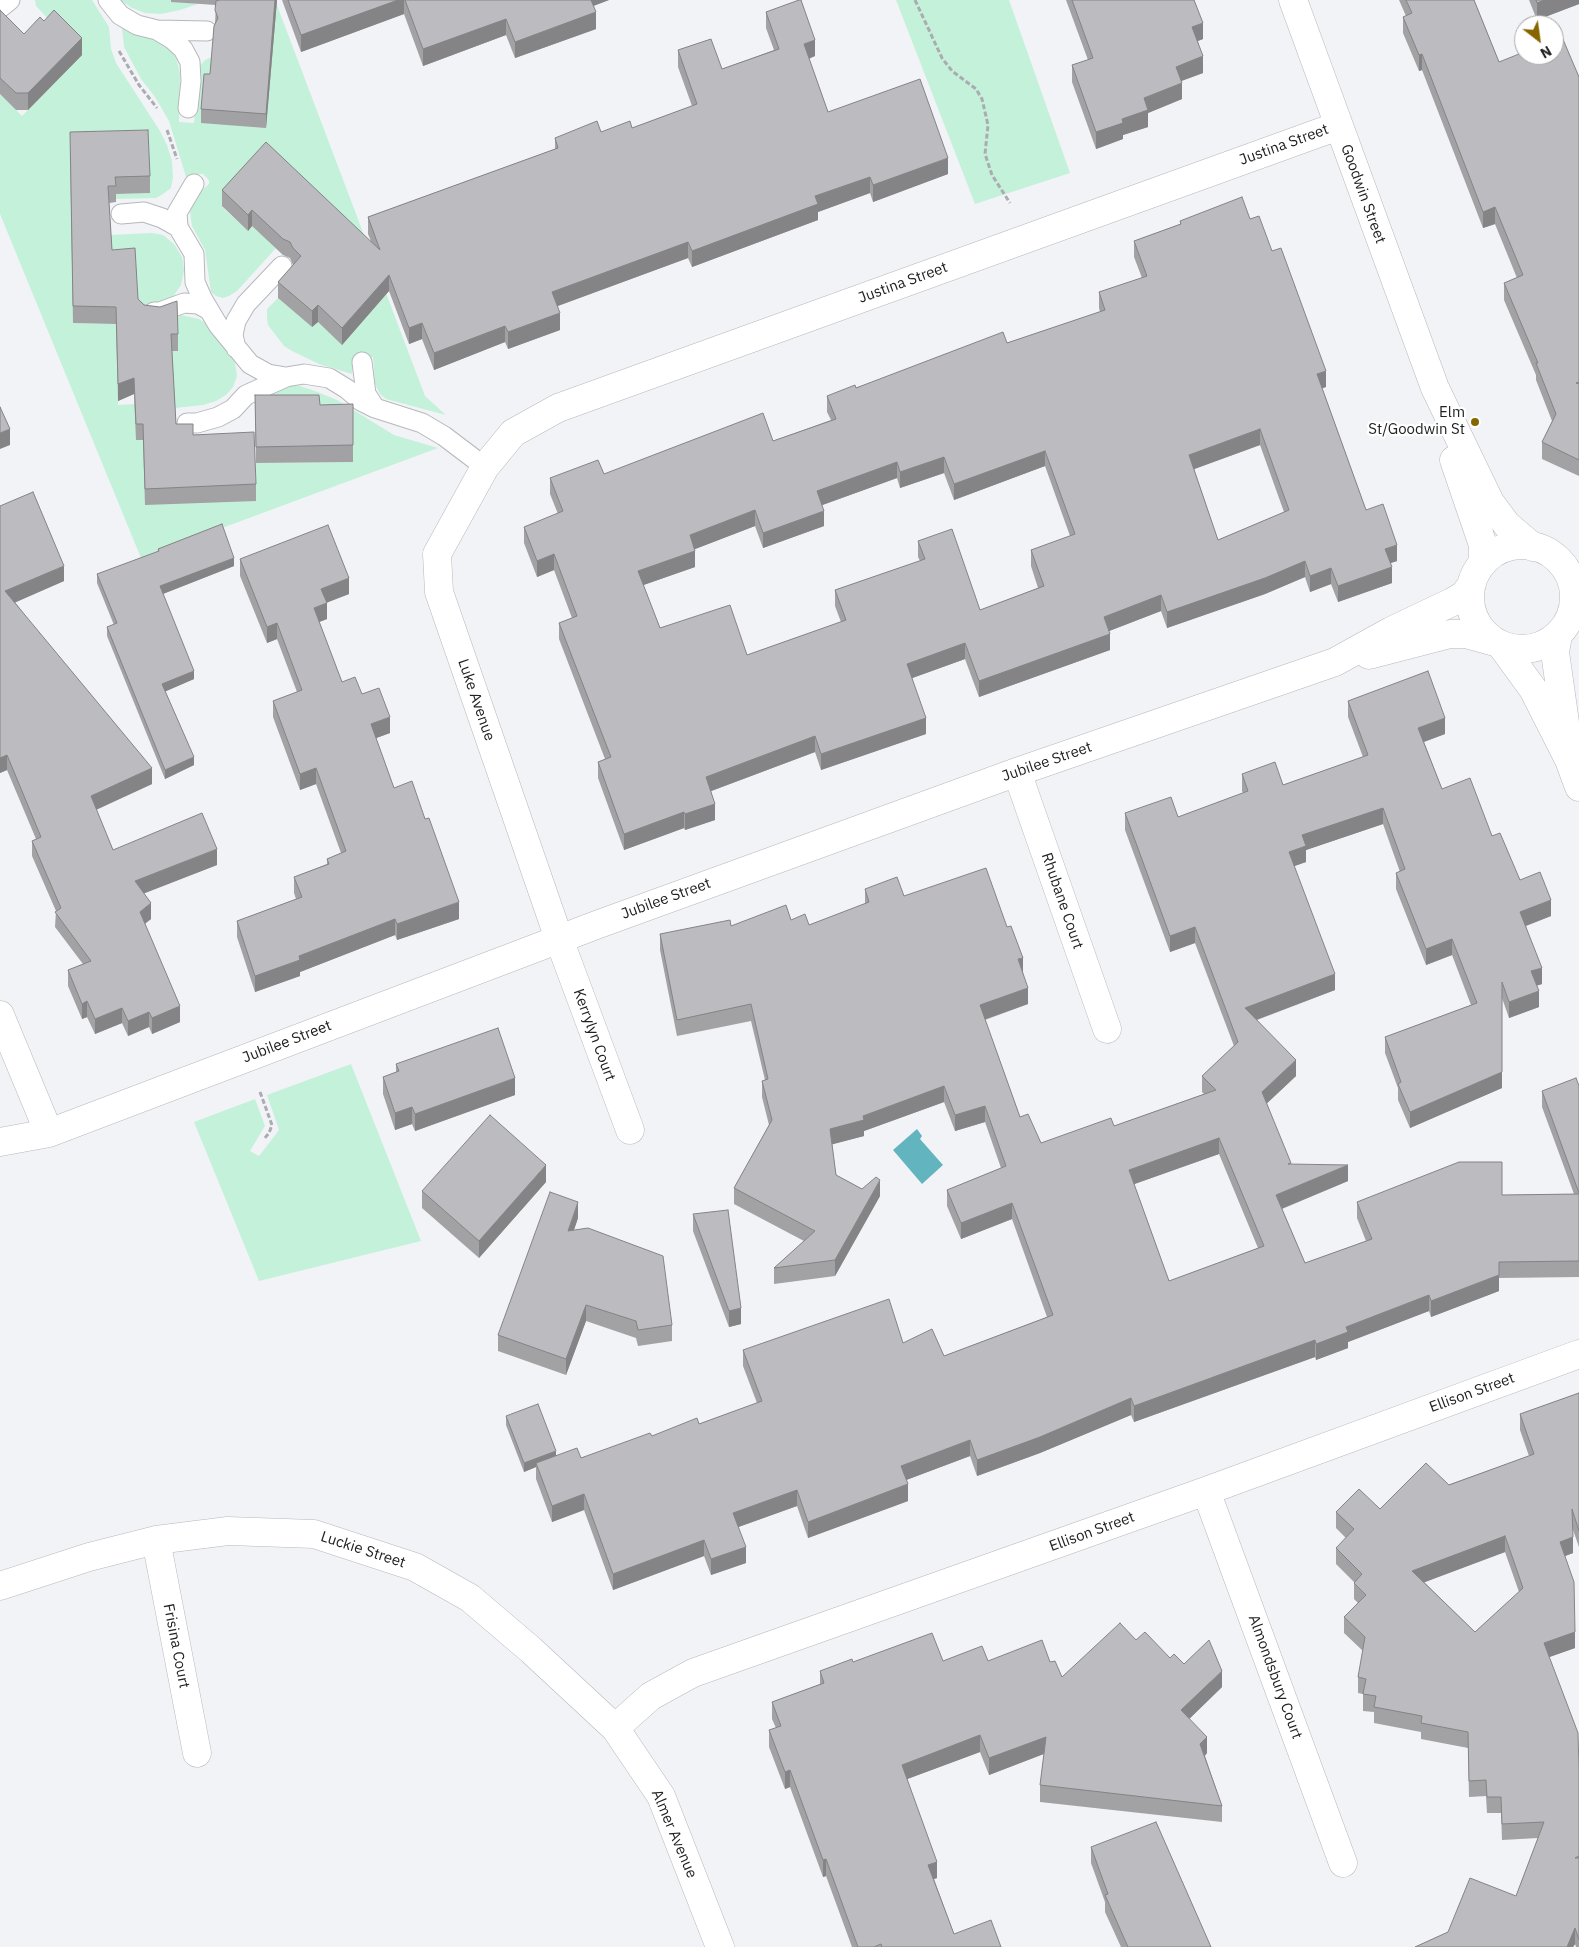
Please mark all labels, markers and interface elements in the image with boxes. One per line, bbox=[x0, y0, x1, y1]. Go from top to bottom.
north arrow bbox=[1514, 15, 1564, 65]
text: N bbox=[1537, 42, 1555, 62]
street label: Justina Street bbox=[1237, 121, 1331, 169]
street label: Goodwin Street bbox=[1337, 142, 1389, 246]
street label: Justina Street bbox=[856, 259, 950, 307]
place label: Elm St/Goodwin St bbox=[1368, 404, 1465, 439]
marker: Elm St/Goodwin St bbox=[1469, 416, 1481, 428]
street label: Luke Avenue bbox=[454, 657, 498, 743]
street label: Jubilee Street bbox=[1000, 738, 1094, 786]
street label: Rhubane Court bbox=[1037, 850, 1087, 952]
street label: Jubilee Street bbox=[619, 874, 713, 924]
street label: Kerrylyn Court bbox=[569, 987, 619, 1083]
street label: Jubilee Street bbox=[240, 1017, 334, 1067]
street label: Ellison Street bbox=[1427, 1369, 1517, 1417]
street label: Ellison Street bbox=[1047, 1508, 1137, 1556]
street label: Luckie Street bbox=[318, 1528, 408, 1572]
street label: Frisina Court bbox=[159, 1602, 193, 1690]
street label: Almondsbury Court bbox=[1244, 1613, 1306, 1741]
street label: Almer Avenue bbox=[647, 1787, 701, 1881]

